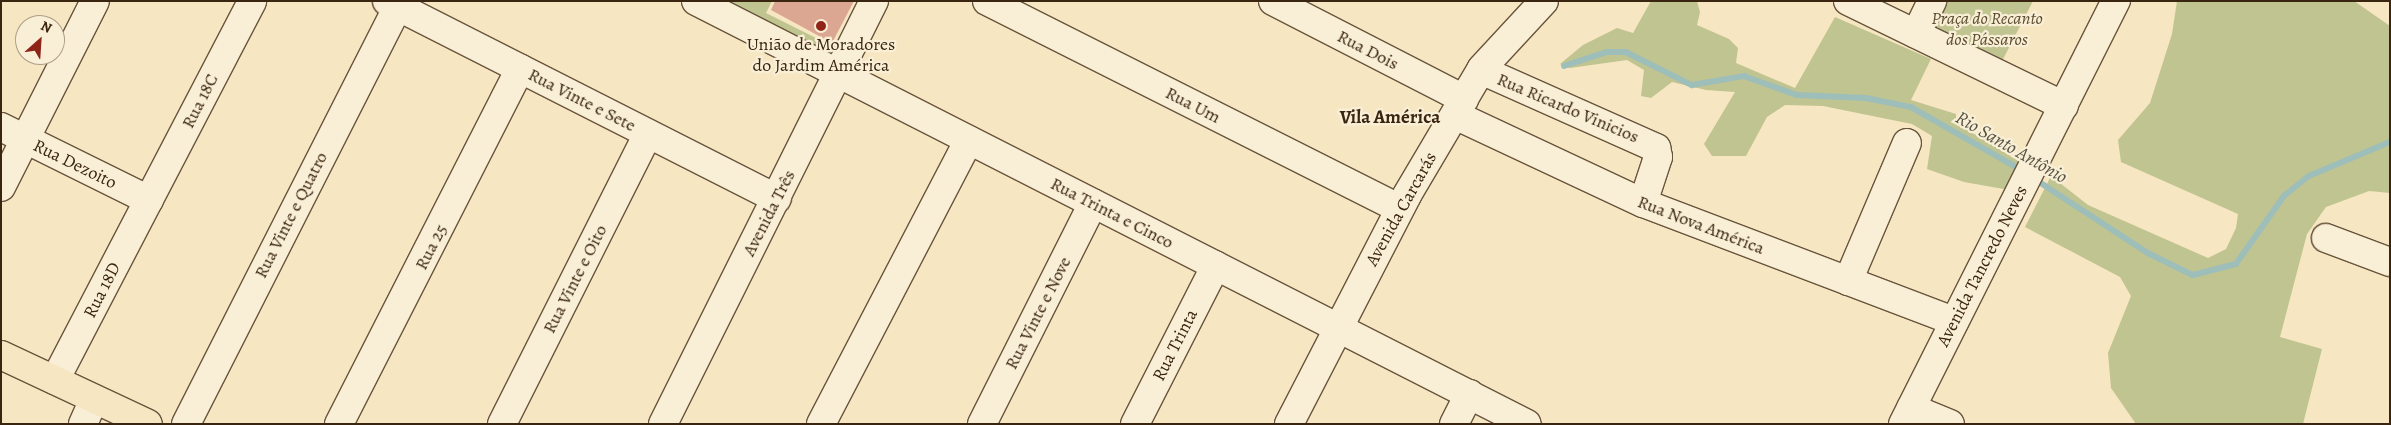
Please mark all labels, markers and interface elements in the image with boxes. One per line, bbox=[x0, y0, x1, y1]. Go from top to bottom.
park label: Praça do Recanto dos Pássaros bbox=[1931, 8, 2043, 50]
north arrow bbox=[15, 15, 65, 65]
text: N bbox=[38, 16, 55, 38]
marker: União de Moradores do Jardim América bbox=[815, 20, 827, 32]
street label: Rua Dois bbox=[1334, 25, 1402, 75]
place label: União de Moradores do Jardim América bbox=[747, 34, 895, 76]
street label: Rua Vinte e Sete bbox=[525, 64, 639, 136]
street label: Rua Ricardo Vinicios bbox=[1494, 68, 1642, 148]
street label: Rua 18C bbox=[177, 70, 223, 132]
street label: Rua Um bbox=[1162, 82, 1224, 128]
district label: Vila América bbox=[1340, 107, 1440, 129]
water label: Rio Santo Antônio bbox=[1951, 107, 2071, 189]
street label: Rua Dezoito bbox=[30, 135, 120, 193]
street label: Rua Vinte e Quatro bbox=[250, 148, 332, 282]
street label: Avenida Carcarás bbox=[1361, 148, 1441, 270]
street label: Avenida Três bbox=[738, 166, 800, 260]
street label: Rua Trinta e Cinco bbox=[1047, 173, 1177, 253]
street label: Avenida Tancredo Neves bbox=[1932, 182, 2032, 350]
street label: Rua Nova América bbox=[1635, 191, 1767, 259]
street label: Rua 25 bbox=[410, 221, 452, 273]
street label: Rua Vinte e Oito bbox=[538, 221, 612, 337]
street label: Rua Vinte e Nove bbox=[1000, 253, 1076, 373]
street label: Rua 18D bbox=[79, 259, 125, 321]
street label: Rua Trinta bbox=[1148, 306, 1202, 384]

